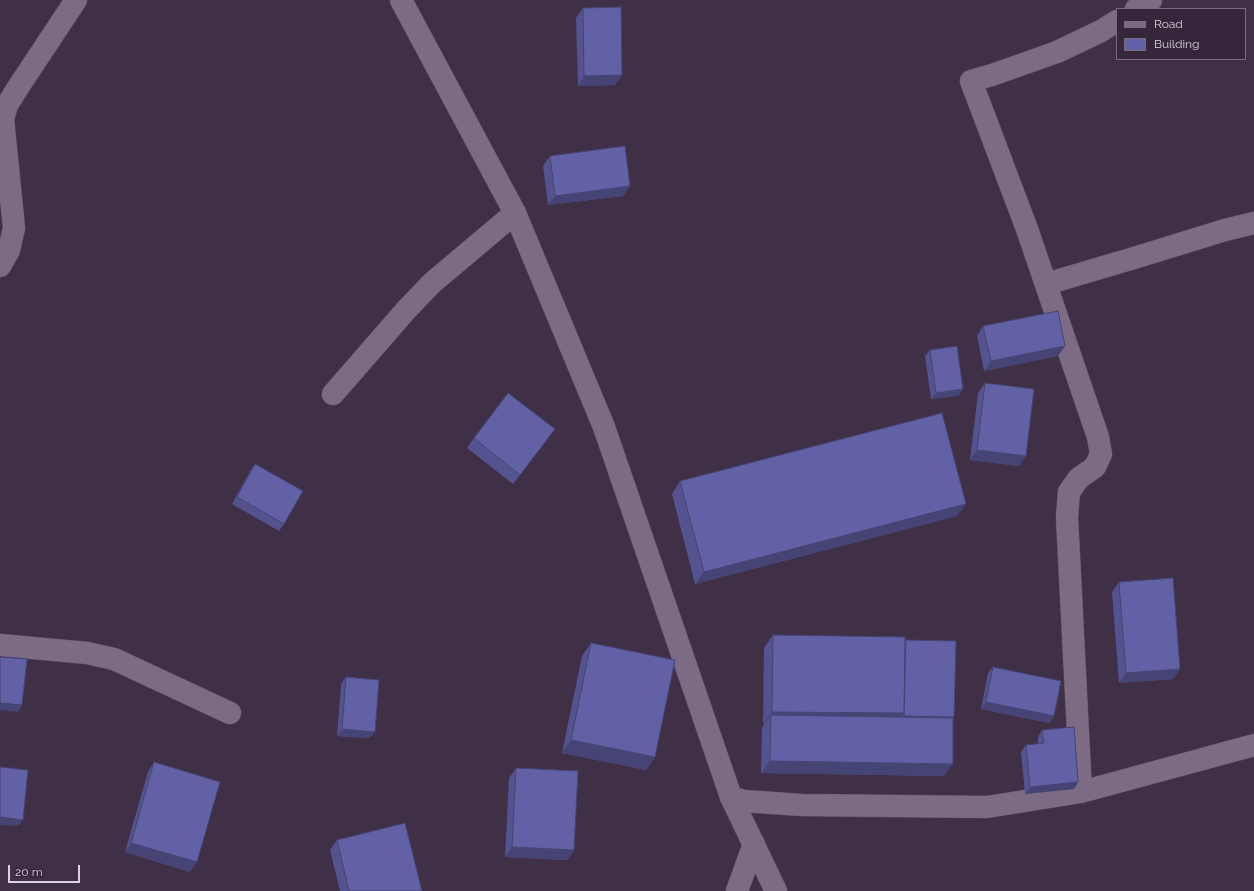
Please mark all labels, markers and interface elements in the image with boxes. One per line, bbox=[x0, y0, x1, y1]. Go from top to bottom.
legend bbox=[1116, 8, 1246, 60]
text: Road bbox=[1154, 17, 1183, 31]
text: Building bbox=[1154, 37, 1200, 51]
scale bar bbox=[10, 857, 82, 883]
text: 20 m bbox=[15, 865, 43, 879]

